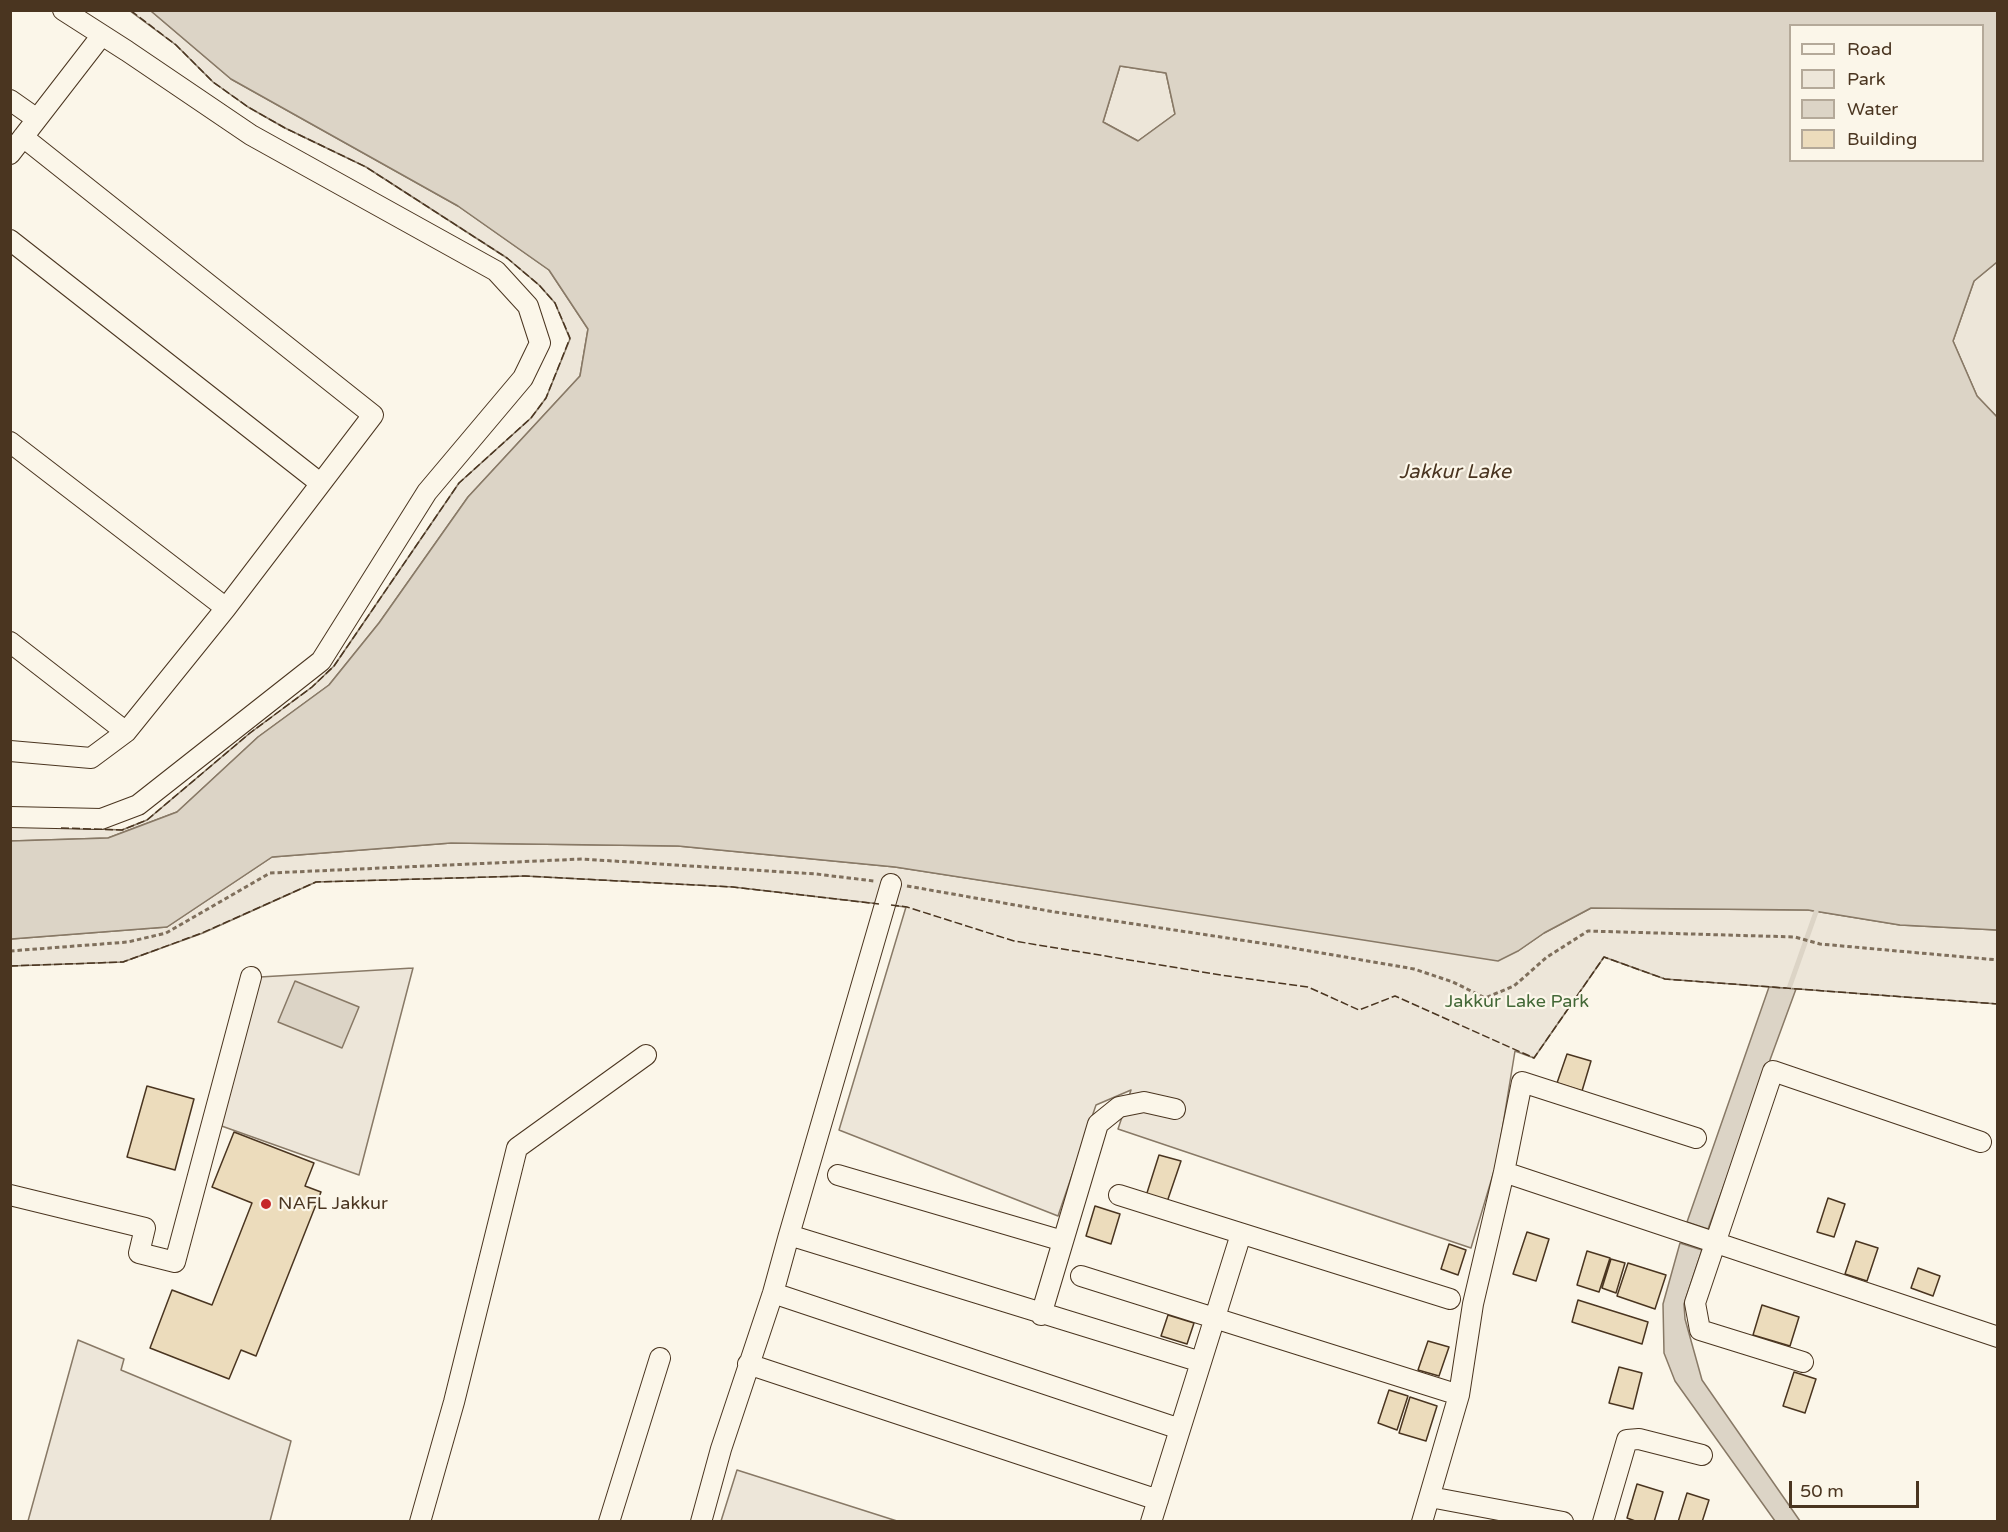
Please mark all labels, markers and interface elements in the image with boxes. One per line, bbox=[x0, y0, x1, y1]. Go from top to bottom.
legend bbox=[1789, 24, 1984, 162]
text: Road bbox=[1847, 38, 1892, 60]
text: Park bbox=[1847, 68, 1885, 90]
text: Water bbox=[1847, 98, 1898, 120]
text: Building bbox=[1847, 128, 1917, 150]
water label: Jakkur Lake bbox=[1399, 461, 1511, 485]
park label: Jakkur Lake Park bbox=[1445, 991, 1589, 1013]
place label: NAFL Jakkur bbox=[278, 1193, 388, 1215]
marker: NAFL Jakkur bbox=[259, 1197, 273, 1211]
scale bar bbox=[1792, 1469, 1922, 1507]
text: 50 m bbox=[1800, 1480, 1844, 1502]

